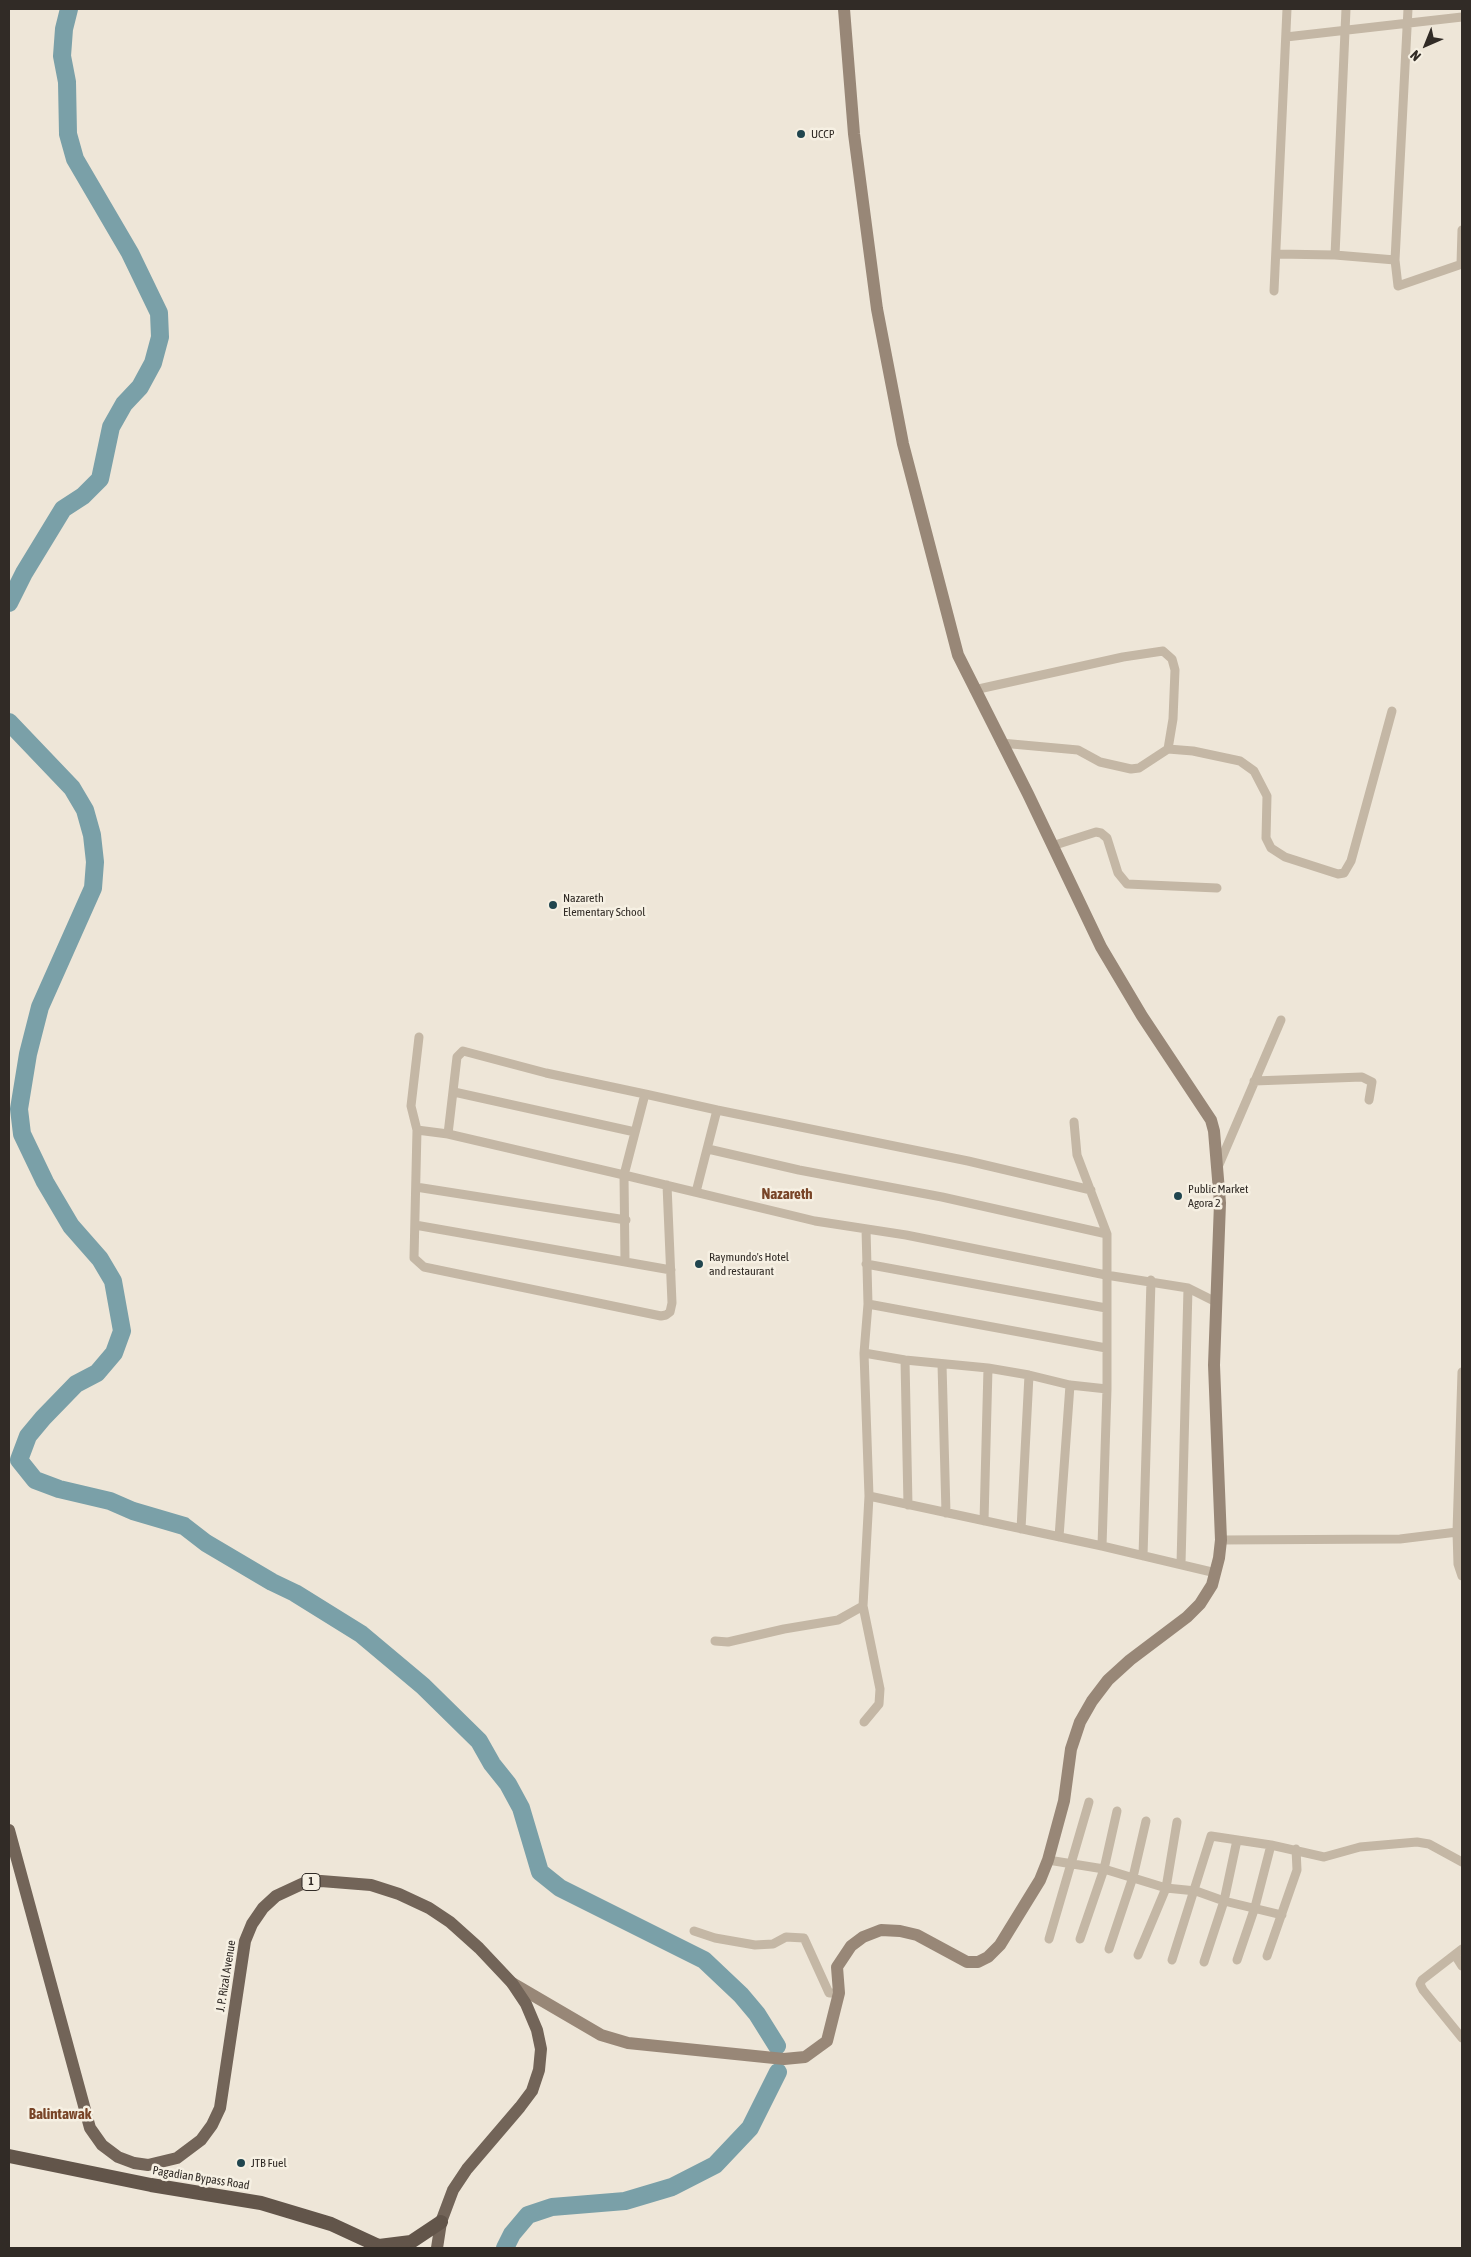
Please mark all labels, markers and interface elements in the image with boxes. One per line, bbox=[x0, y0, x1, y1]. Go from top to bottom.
north arrow bbox=[1401, 20, 1451, 70]
text: N bbox=[1407, 47, 1424, 64]
place label: UCCP bbox=[811, 127, 835, 141]
marker: UCCP bbox=[795, 128, 807, 140]
place label: Nazareth Elementary School bbox=[563, 891, 645, 919]
marker: Nazareth Elementary School bbox=[547, 899, 559, 911]
place label: Public Market Agora 2 bbox=[1188, 1182, 1248, 1210]
district label: Nazareth bbox=[761, 1185, 813, 1203]
marker: Public Market Agora 2 bbox=[1172, 1190, 1184, 1202]
place label: Raymundo's Hotel and restaurant bbox=[709, 1250, 789, 1278]
marker: Raymundo's Hotel and restaurant bbox=[693, 1258, 705, 1270]
road number: 1 bbox=[302, 1874, 320, 1890]
street label: J. P. Rizal Avenue bbox=[213, 1939, 239, 2013]
district label: Balintawak bbox=[29, 2105, 91, 2123]
place label: JTB Fuel bbox=[251, 2156, 287, 2170]
marker: JTB Fuel bbox=[235, 2157, 247, 2169]
street label: Pagadian Bypass Road bbox=[151, 2163, 251, 2193]

